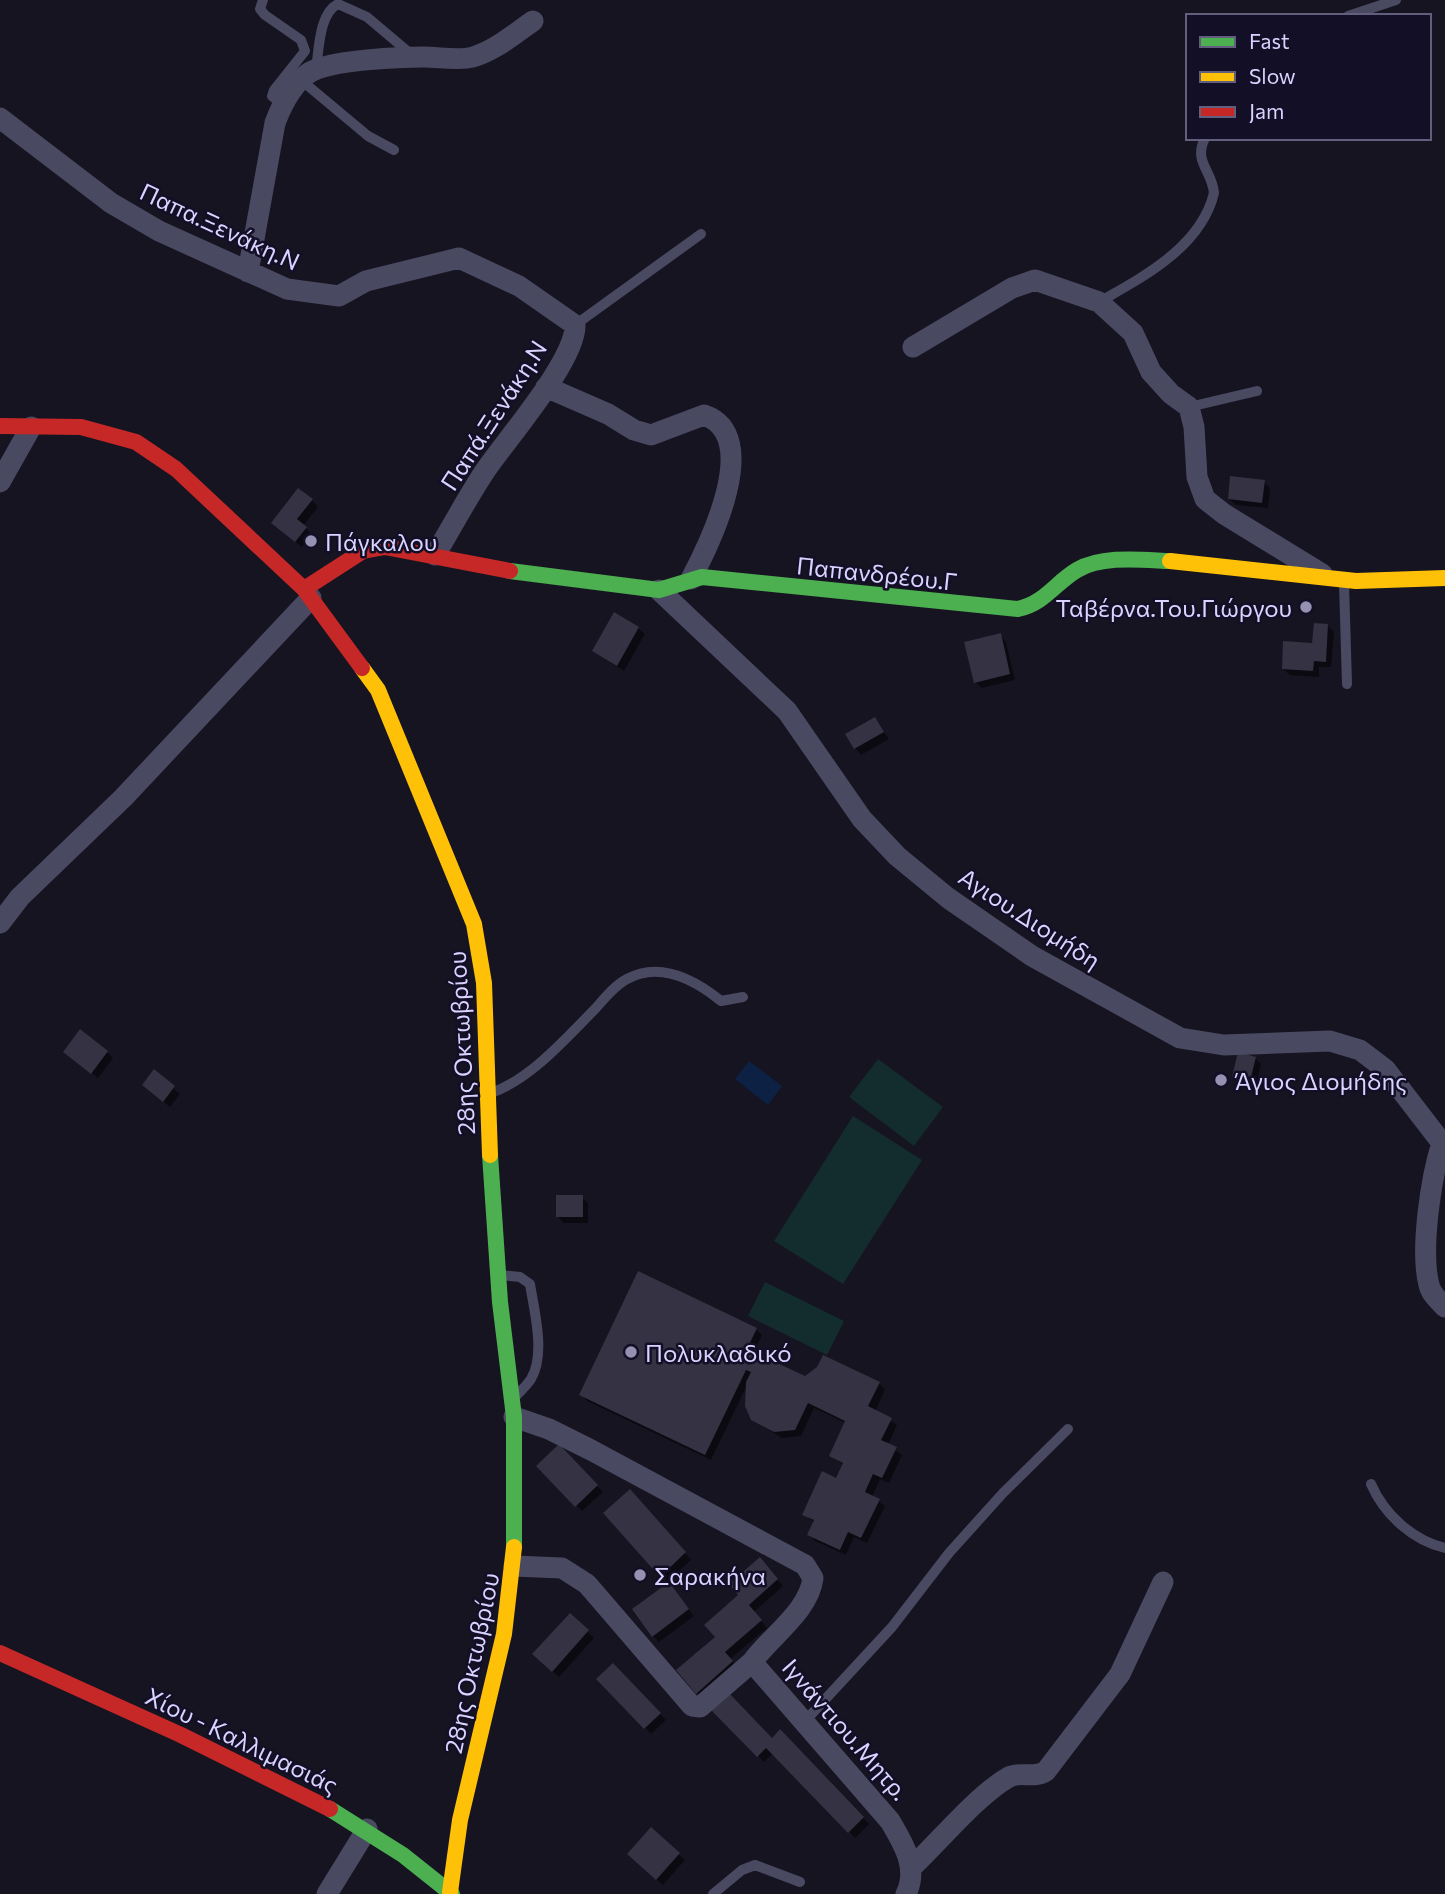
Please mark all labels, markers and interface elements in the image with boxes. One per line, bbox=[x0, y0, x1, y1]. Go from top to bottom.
legend bbox=[1186, 14, 1431, 140]
text: Fast bbox=[1249, 28, 1290, 53]
text: Slow bbox=[1249, 63, 1296, 88]
text: Jam bbox=[1249, 98, 1284, 123]
street label: Παπα.Ξενάκη.Ν bbox=[136, 176, 304, 276]
street label: Παπά.Ξενάκη.Ν bbox=[434, 335, 552, 495]
place label: Πάγκαλου bbox=[325, 527, 437, 556]
marker: Πάγκαλου bbox=[303, 533, 319, 549]
street label: Παπανδρέου.Γ bbox=[795, 550, 959, 596]
place label: Ταβέρνα.Του.Γιώργου bbox=[1056, 593, 1292, 622]
marker: Ταβέρνα.Του.Γιώργου bbox=[1298, 599, 1314, 615]
street label: Αγιου.Διομήδη bbox=[954, 861, 1106, 975]
street label: 28ης Οκτωβρίου bbox=[442, 950, 480, 1136]
place label: Άγιος Διομήδης bbox=[1234, 1066, 1407, 1095]
marker: Άγιος Διομήδης bbox=[1213, 1072, 1229, 1088]
place label: Πολυκλαδικό bbox=[645, 1338, 792, 1367]
marker: Πολυκλαδικό bbox=[623, 1344, 639, 1360]
place label: Σαρακήνα bbox=[654, 1561, 766, 1590]
marker: Σαρακήνα bbox=[632, 1567, 648, 1583]
street label: 28ης Οκτωβρίου bbox=[438, 1570, 504, 1756]
street label: Ιγνάντιου.Μητρ. bbox=[777, 1652, 915, 1806]
street label: Χίου - Καλλιμασιάς bbox=[141, 1681, 343, 1799]

